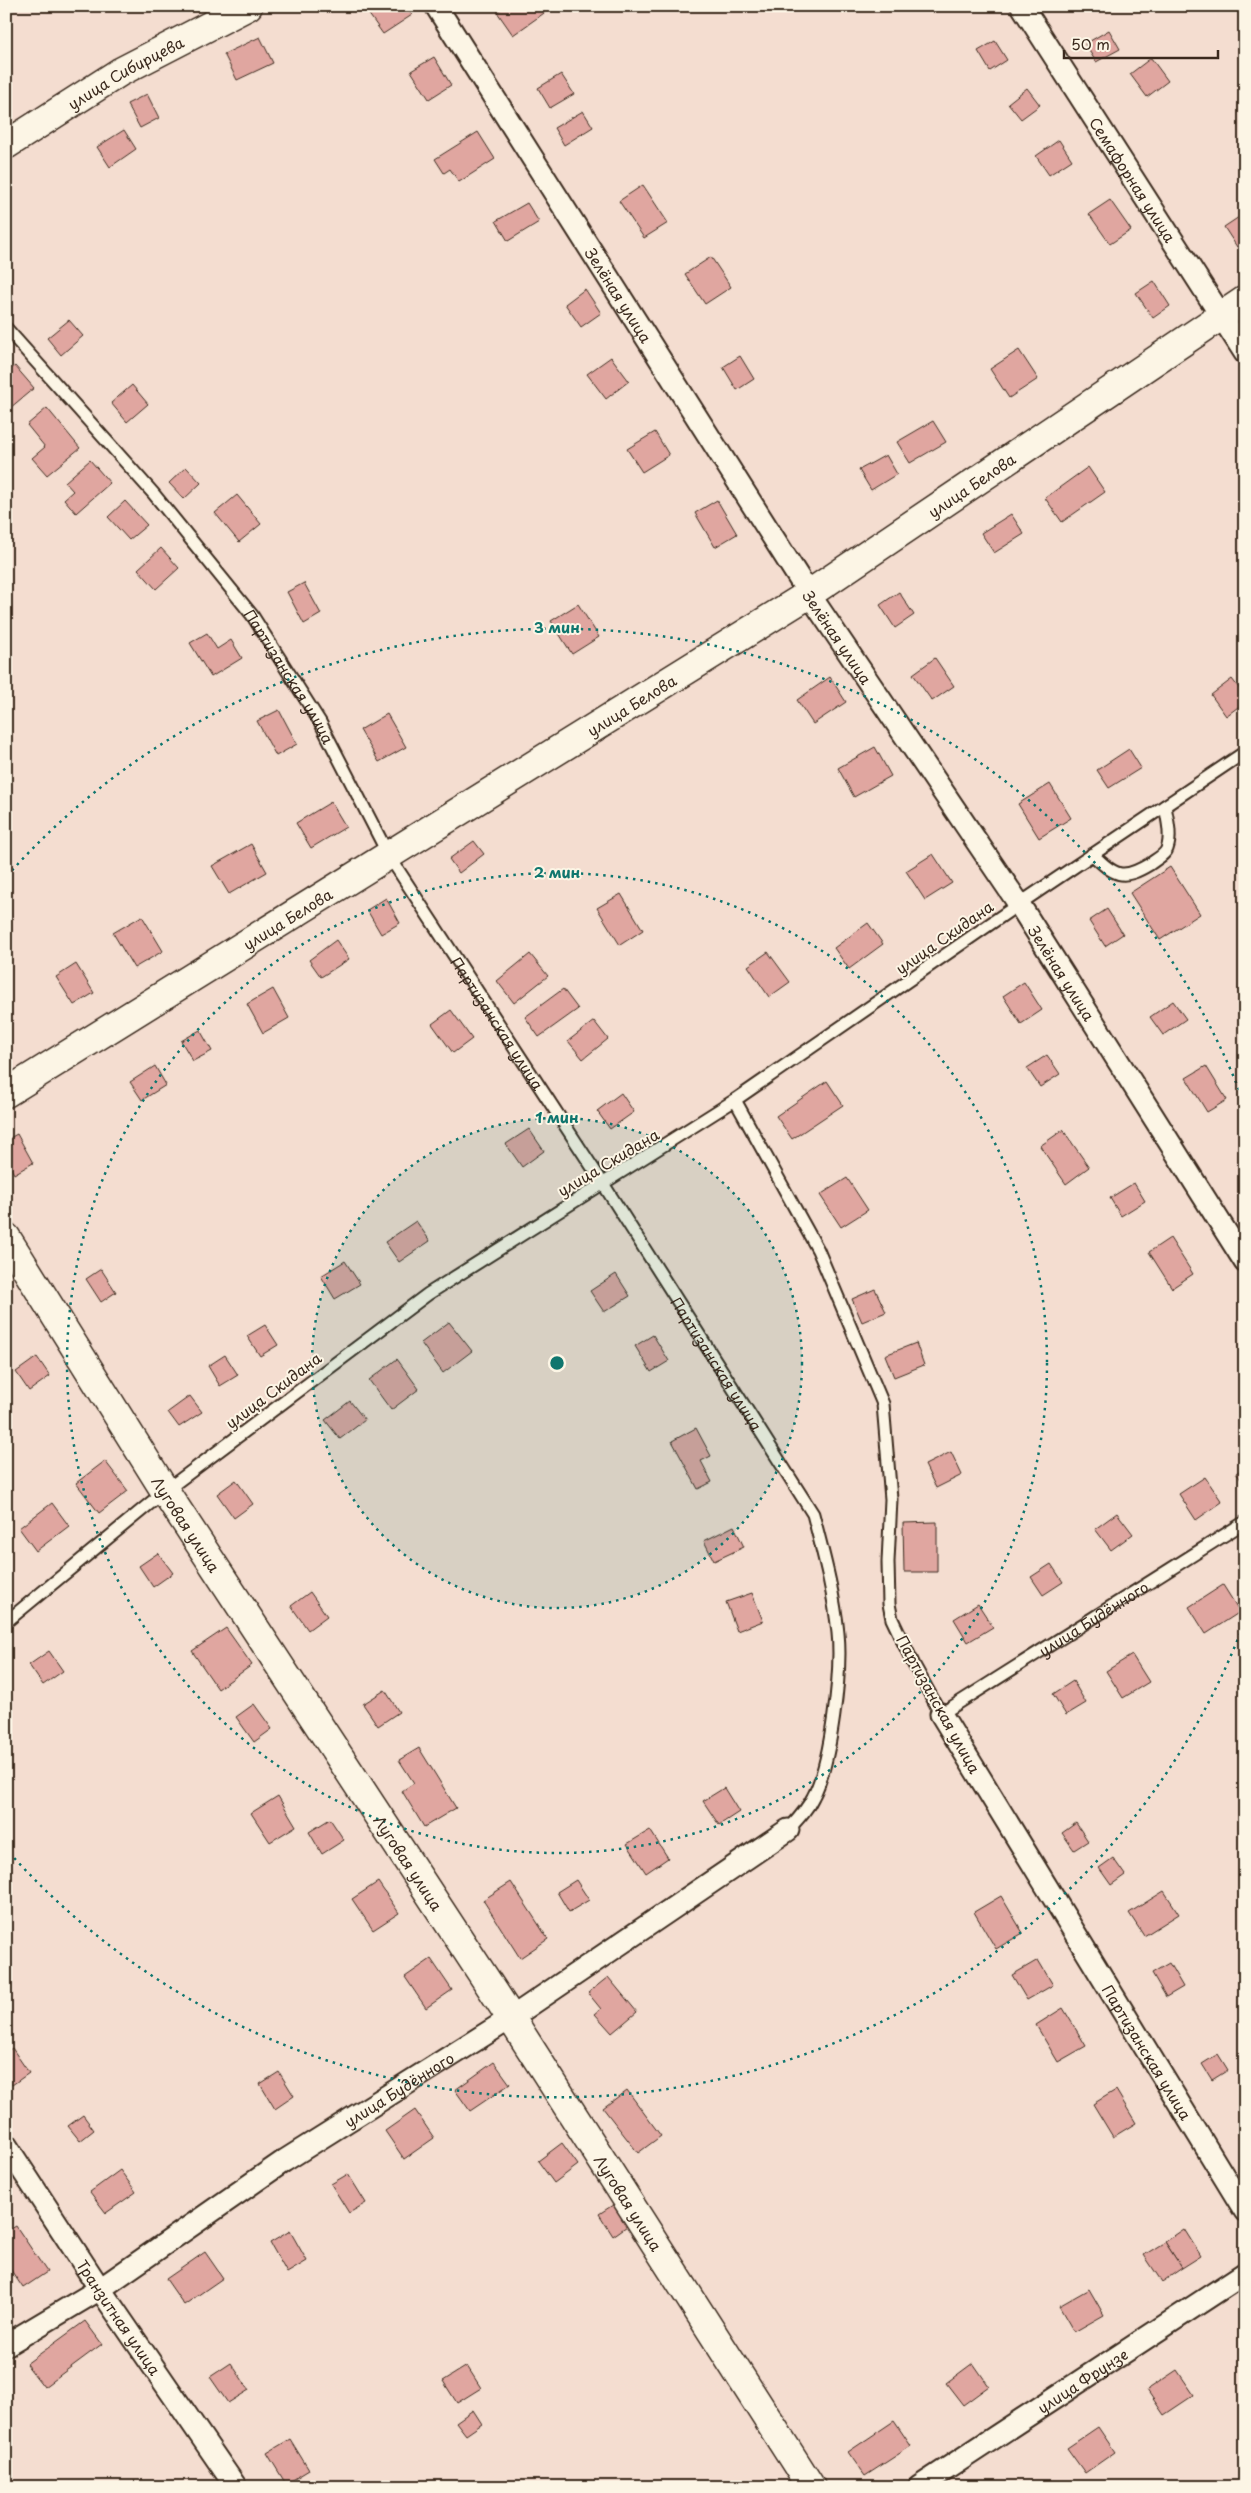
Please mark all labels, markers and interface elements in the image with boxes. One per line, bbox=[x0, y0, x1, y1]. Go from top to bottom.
scale bar bbox=[1064, 28, 1217, 60]
street label: улица Сибирцева bbox=[63, 29, 188, 114]
text: 50 m bbox=[1071, 32, 1110, 55]
street label: Семафорная улица bbox=[1085, 112, 1183, 247]
street label: Зелёная улица bbox=[580, 243, 658, 347]
street label: улица Белова bbox=[923, 446, 1020, 523]
street label: Зелёная улица bbox=[798, 585, 878, 689]
street label: Партизанская улица bbox=[239, 604, 341, 748]
text: 3 мин bbox=[534, 615, 580, 638]
street label: улица Белова bbox=[582, 668, 681, 741]
text: 2 мин bbox=[534, 860, 581, 883]
street label: улица Белова bbox=[238, 881, 337, 955]
street label: улица Скидана bbox=[890, 894, 998, 979]
street label: Зелёная улица bbox=[1024, 920, 1101, 1025]
street label: Партизанская улица bbox=[446, 952, 550, 1095]
text: 1 мин bbox=[535, 1105, 579, 1128]
street label: улица Скидана bbox=[553, 1122, 664, 1201]
street label: Партизанская улица bbox=[666, 1292, 769, 1436]
street label: улица Скидана bbox=[220, 1346, 326, 1434]
centre of rings bbox=[548, 1354, 566, 1372]
street label: Луговая улица bbox=[147, 1471, 227, 1577]
street label: улица Будённого bbox=[1034, 1575, 1152, 1661]
street label: Партизанская улица bbox=[891, 1631, 987, 1778]
street label: Луговая улица bbox=[369, 1810, 449, 1915]
street label: Партизанская улица bbox=[1097, 1980, 1198, 2124]
street label: улица Будённого bbox=[339, 2046, 458, 2132]
street label: Луговая улица bbox=[590, 2150, 669, 2256]
street label: Транзитная улица bbox=[72, 2255, 167, 2380]
street label: улица Фрунзе bbox=[1032, 2342, 1132, 2418]

